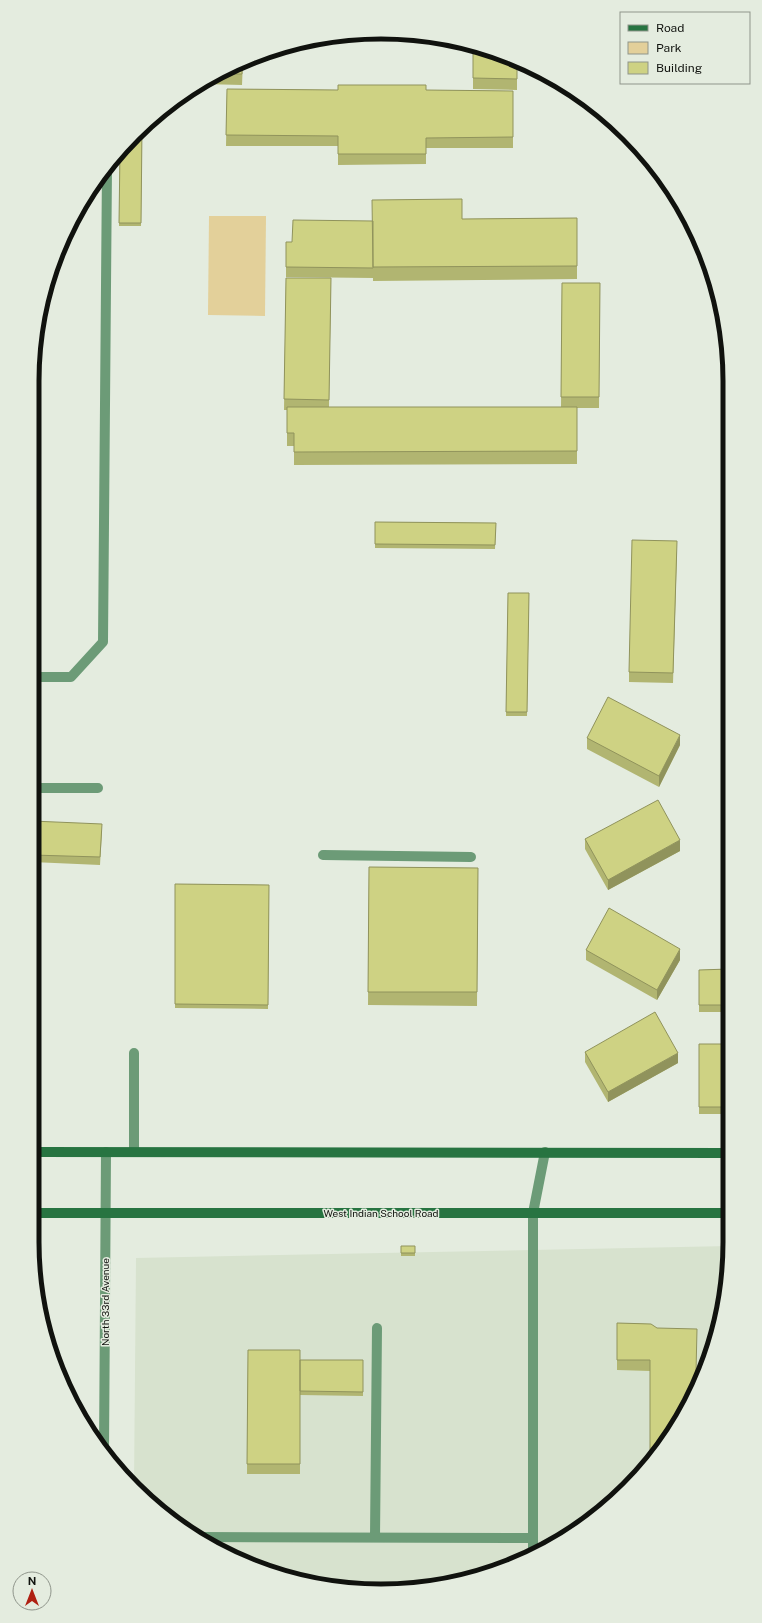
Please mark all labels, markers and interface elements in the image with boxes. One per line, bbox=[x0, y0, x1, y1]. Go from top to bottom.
legend bbox=[620, 12, 750, 84]
text: Road bbox=[656, 21, 684, 35]
text: Park bbox=[656, 41, 682, 55]
text: Building bbox=[656, 61, 702, 75]
street label: West Indian School Road bbox=[323, 1207, 439, 1219]
street label: North 33rd Avenue bbox=[99, 1258, 111, 1346]
north arrow bbox=[12, 1571, 52, 1611]
text: N bbox=[28, 1575, 36, 1587]

